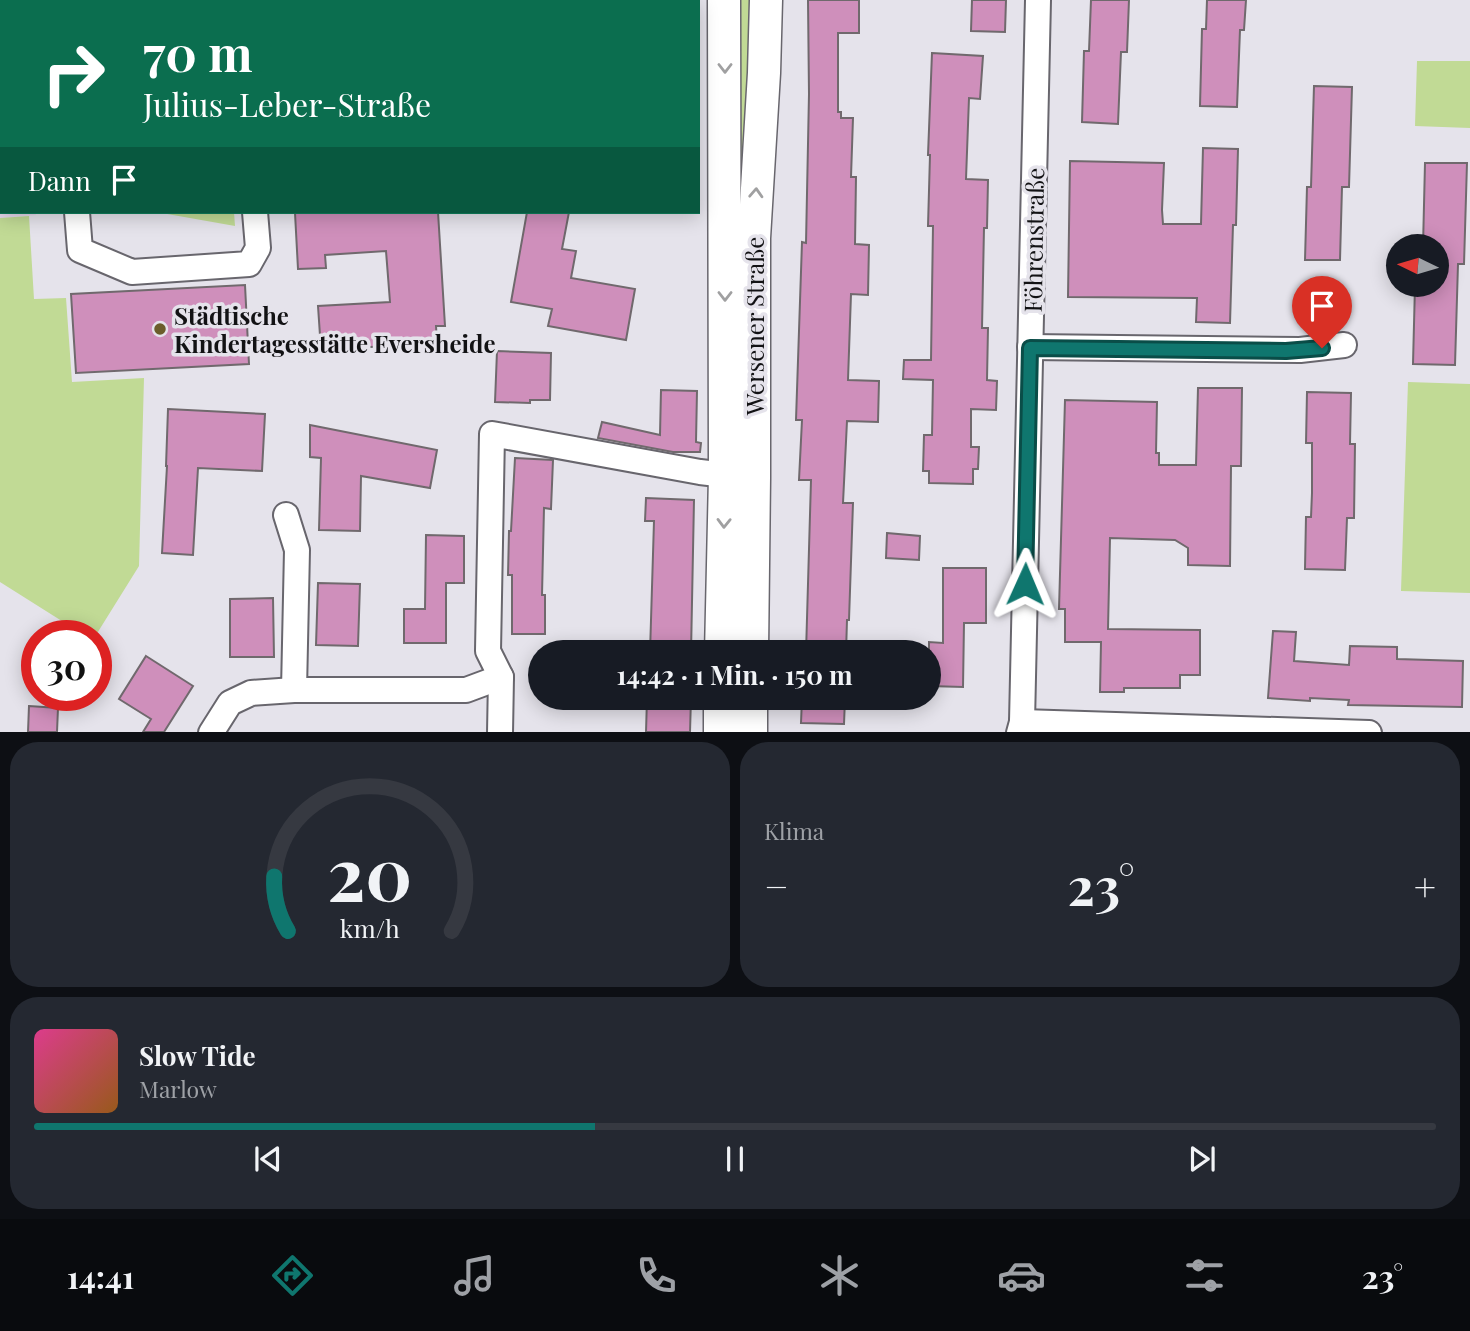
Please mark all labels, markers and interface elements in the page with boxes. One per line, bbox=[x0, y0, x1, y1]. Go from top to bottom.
text: 70 m bbox=[143, 19, 253, 84]
icon: right bbox=[28, 28, 119, 119]
one-way arrow bbox=[717, 63, 733, 74]
text: Julius-Leber-Straße bbox=[143, 82, 431, 125]
icon: arrive bbox=[105, 161, 143, 199]
text: Dann bbox=[28, 163, 91, 198]
street label: Föhrenstraße bbox=[1016, 167, 1050, 313]
one-way arrow bbox=[749, 187, 764, 198]
north arrow bbox=[1386, 234, 1449, 298]
map controls bbox=[1386, 234, 1449, 297]
street label: Wersener Straße bbox=[738, 237, 770, 416]
pin bbox=[1292, 276, 1352, 348]
icon: arrive bbox=[1303, 287, 1341, 325]
one-way arrow bbox=[717, 291, 733, 301]
place label: Städtische Kindertagesstätte Eversheide bbox=[174, 299, 496, 359]
marker: Städtische Kindertagesstätte Eversheide bbox=[152, 321, 168, 337]
one-way arrow bbox=[716, 518, 732, 529]
position arrow bbox=[988, 547, 1062, 621]
speed limit sign: 30 bbox=[21, 620, 112, 711]
text: 14:42 · 1 Min. · 150 m bbox=[616, 657, 853, 692]
text: Klima bbox=[764, 815, 824, 846]
text: 20 bbox=[327, 822, 413, 919]
text: 23° bbox=[1068, 850, 1135, 919]
text: − bbox=[764, 860, 789, 911]
text: + bbox=[1414, 860, 1436, 911]
text: km/h bbox=[340, 910, 400, 943]
text: Slow Tide bbox=[139, 1038, 256, 1073]
text: Marlow bbox=[139, 1073, 217, 1104]
icon: previous bbox=[249, 1140, 287, 1178]
icon: pause bbox=[716, 1140, 754, 1178]
icon: next bbox=[1183, 1140, 1221, 1178]
icon: directions bbox=[268, 1251, 317, 1300]
icon: music bbox=[450, 1251, 499, 1300]
icon: phone bbox=[632, 1251, 681, 1300]
icon: climate bbox=[815, 1251, 864, 1300]
icon: car bbox=[997, 1251, 1046, 1300]
icon: filters bbox=[1180, 1251, 1229, 1300]
text: 14:41 bbox=[67, 1254, 134, 1297]
text: 23° bbox=[1362, 1254, 1403, 1297]

